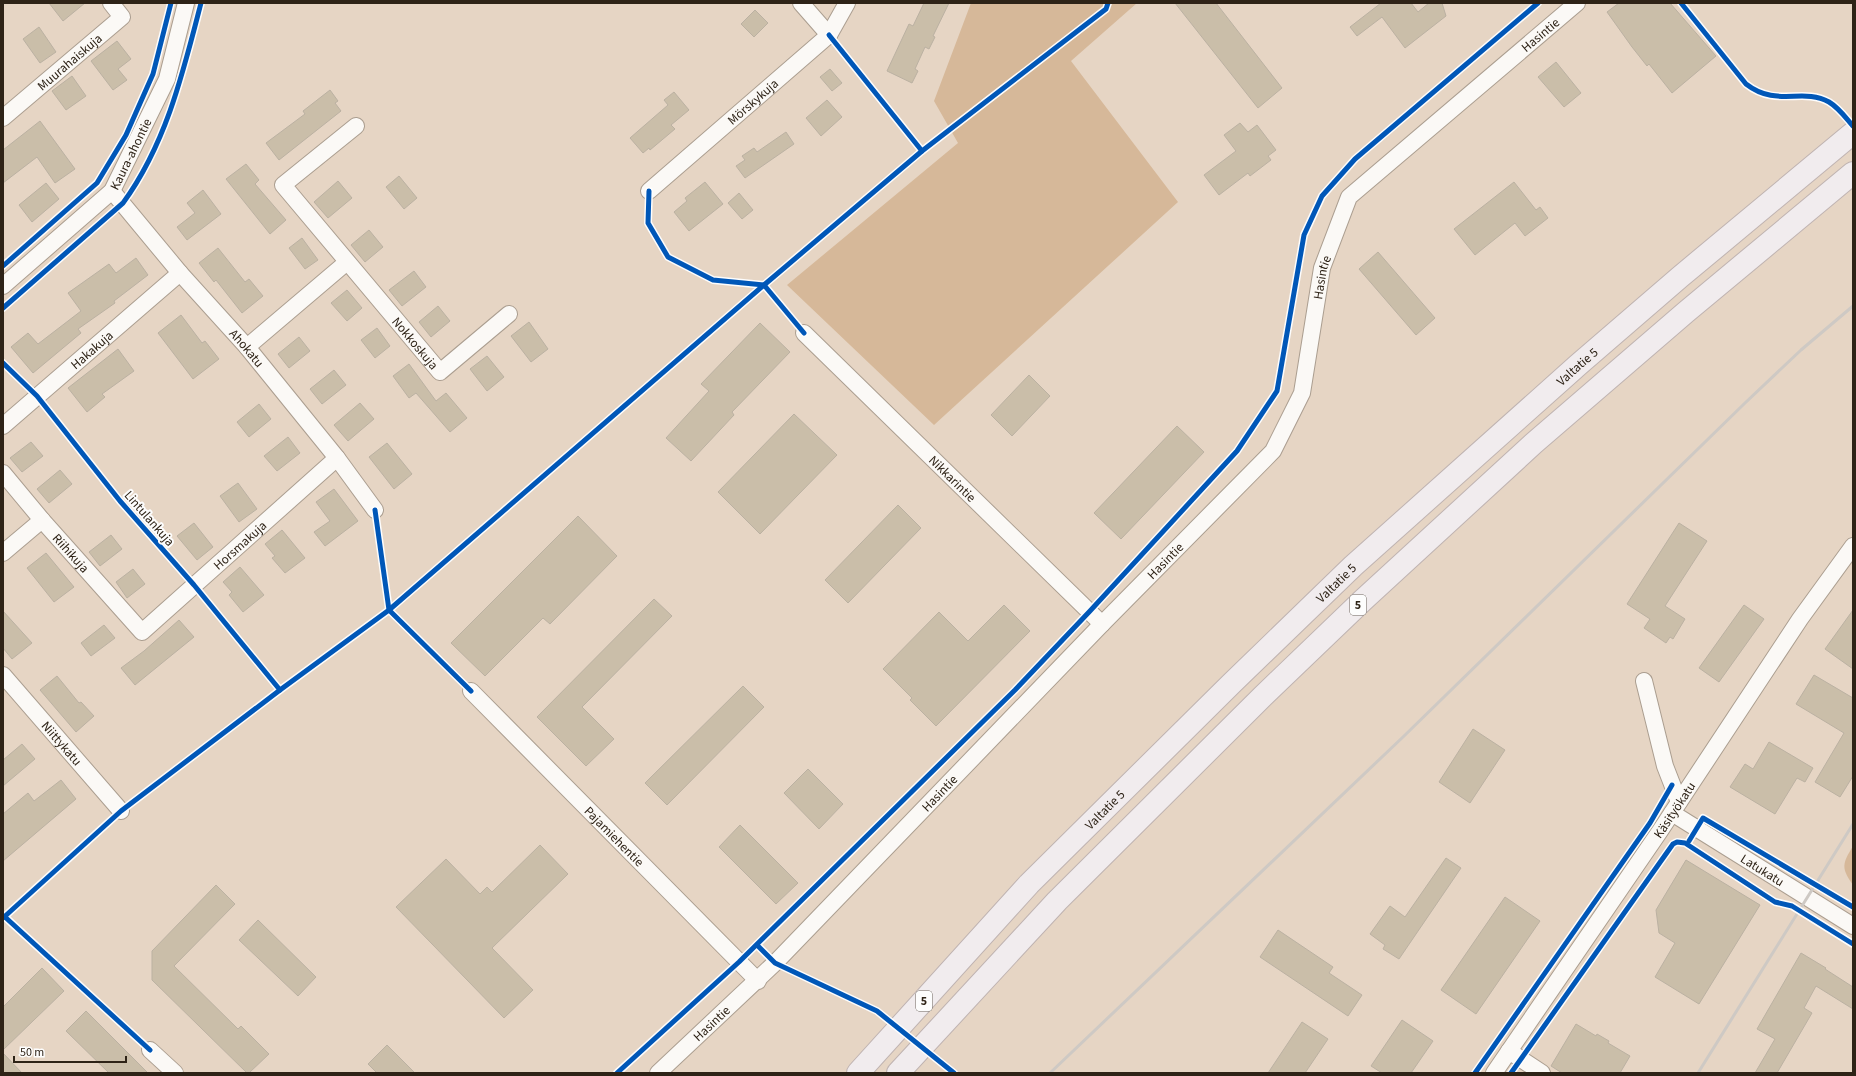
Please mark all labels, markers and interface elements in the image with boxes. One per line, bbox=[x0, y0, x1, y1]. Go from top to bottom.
street label: Hasintie bbox=[1518, 14, 1564, 57]
street label: Muurahaiskuja bbox=[34, 30, 106, 95]
street label: Mörskykuja bbox=[724, 75, 783, 129]
street label: Kaura-ahontie bbox=[106, 115, 156, 193]
street label: Hasintie bbox=[1309, 253, 1336, 301]
street label: Nokkoskuja bbox=[387, 313, 442, 374]
street label: Ahokatu bbox=[225, 325, 268, 371]
street label: Hakakuja bbox=[67, 327, 117, 374]
street label: Valtatie 5 bbox=[1553, 344, 1602, 390]
street label: Nikkarintie bbox=[924, 452, 980, 506]
street label: Lintulankuja bbox=[120, 487, 178, 550]
street label: Horsmakuja bbox=[210, 517, 271, 574]
street label: Riihikuja bbox=[48, 530, 93, 577]
street label: Hasintie bbox=[1143, 539, 1188, 583]
street label: Valtatie 5 bbox=[1314, 560, 1360, 606]
road number: 5 bbox=[1350, 595, 1366, 615]
street label: Niittykatu bbox=[37, 717, 86, 770]
street label: Hasintie bbox=[918, 771, 962, 816]
street label: Käsityökatu bbox=[1650, 778, 1700, 842]
street label: Valtatie 5 bbox=[1081, 786, 1129, 834]
street label: Pajamiehentie bbox=[580, 803, 648, 871]
street label: Latukatu bbox=[1737, 850, 1788, 891]
road number: 5 bbox=[916, 991, 932, 1011]
street label: Hasintie bbox=[689, 1002, 734, 1046]
scale bar bbox=[14, 1038, 126, 1064]
text: 50 m bbox=[20, 1044, 44, 1061]

